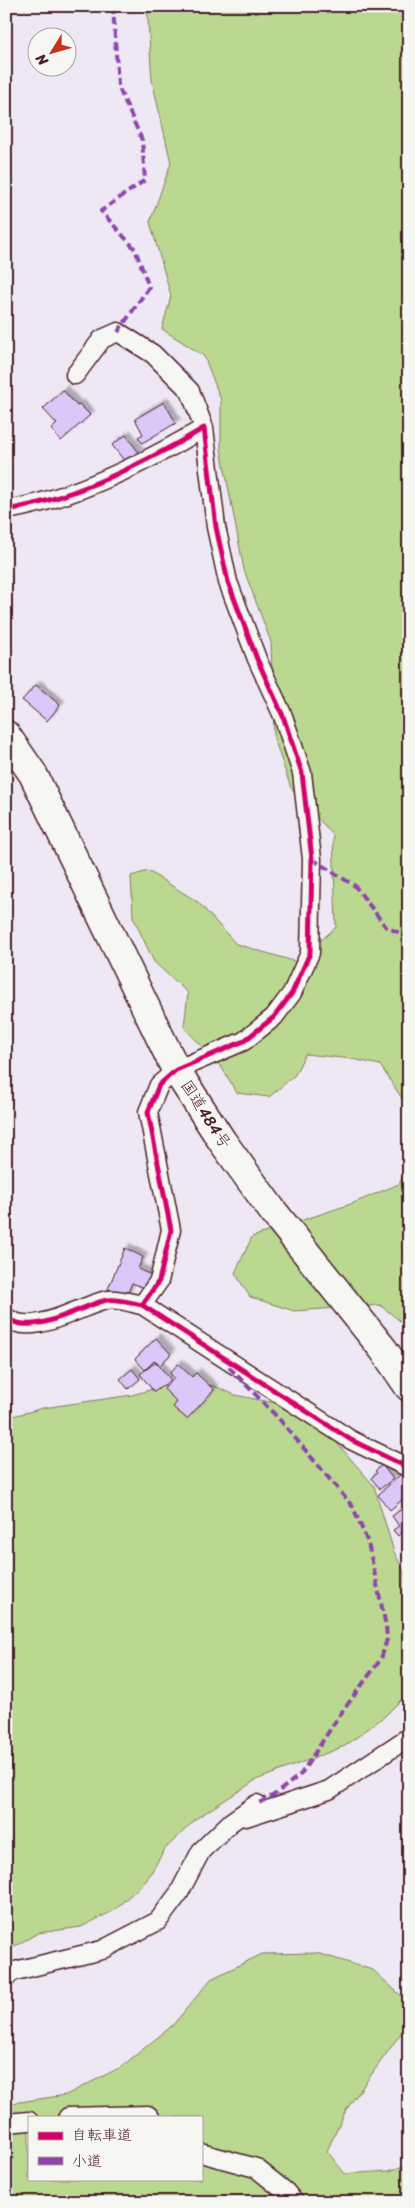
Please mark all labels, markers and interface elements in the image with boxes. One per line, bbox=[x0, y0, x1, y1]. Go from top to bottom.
north arrow bbox=[28, 28, 78, 78]
text: N bbox=[29, 48, 56, 72]
street label: 国道484号 bbox=[173, 1074, 239, 1154]
legend bbox=[28, 2116, 202, 2180]
text: 自転車道 bbox=[72, 2122, 132, 2148]
text: 小道 bbox=[72, 2148, 102, 2174]

